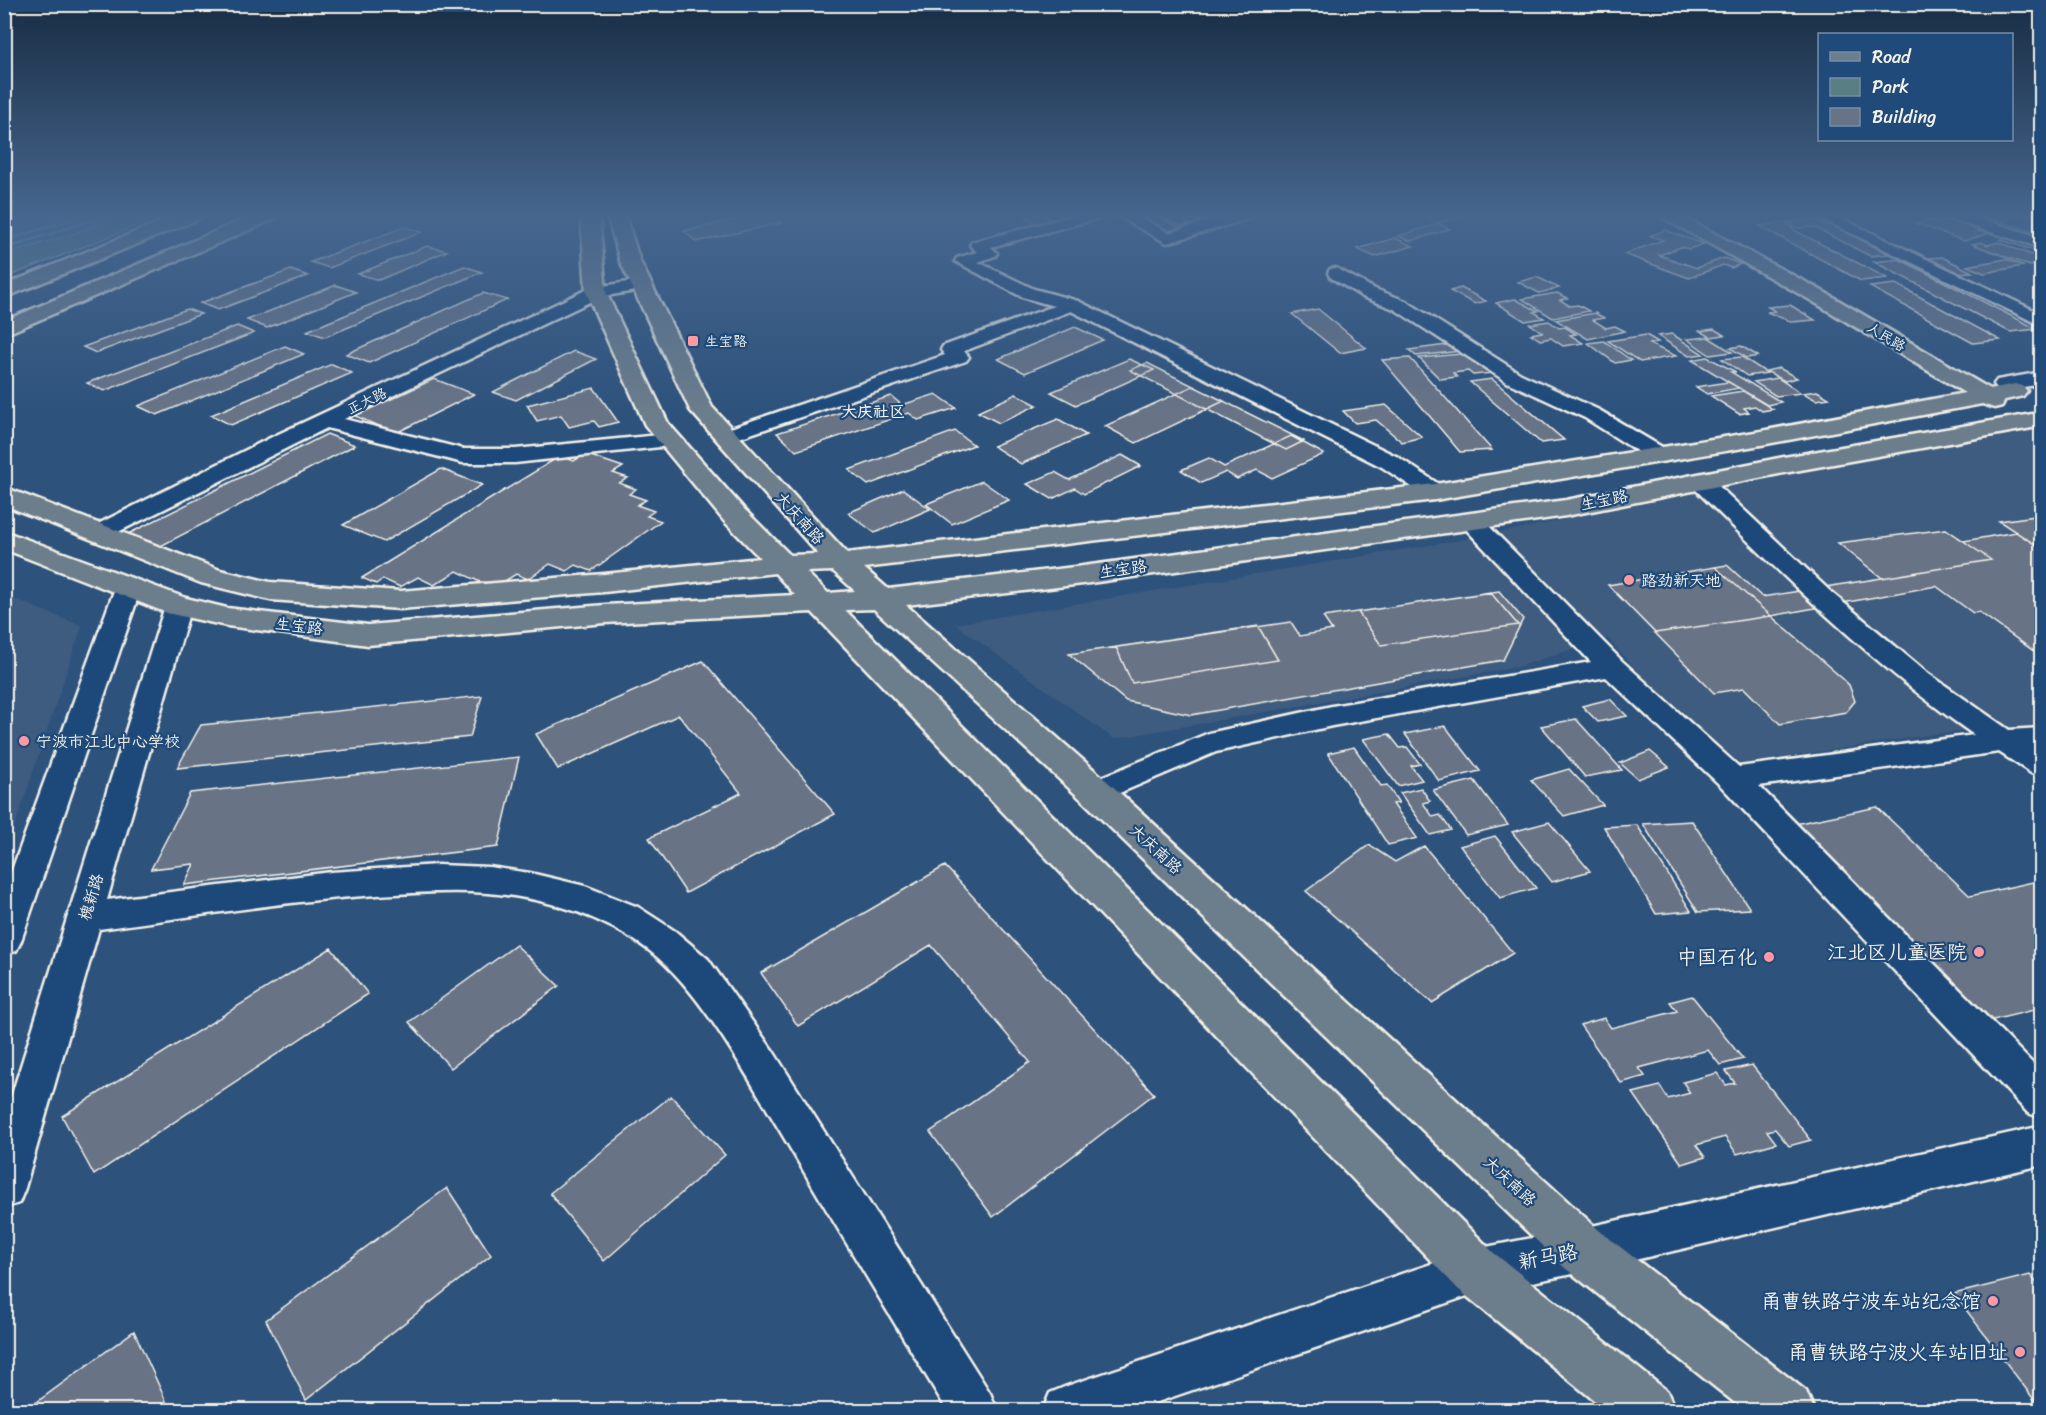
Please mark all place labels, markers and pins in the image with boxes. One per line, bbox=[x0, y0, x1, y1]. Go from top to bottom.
place label: 生宝路 bbox=[705, 329, 747, 354]
marker: 生宝路 bbox=[686, 334, 700, 348]
place label: 路劲新天地 bbox=[1641, 566, 1721, 595]
marker: 路劲新天地 bbox=[1622, 573, 1636, 587]
place label: 宁波市江北中心学校 bbox=[36, 727, 180, 756]
marker: 宁波市江北中心学校 bbox=[17, 734, 31, 748]
place label: 江北区儿童医院 bbox=[1827, 935, 1967, 970]
place label: 中国石化 bbox=[1677, 940, 1757, 975]
marker: 江北区儿童医院 bbox=[1972, 945, 1986, 959]
marker: 中国石化 bbox=[1762, 950, 1776, 964]
place label: 甬曹铁路宁波车站纪念馆 bbox=[1761, 1284, 1981, 1319]
marker: 甬曹铁路宁波车站纪念馆 bbox=[1986, 1294, 2000, 1308]
place label: 甬曹铁路宁波火车站旧址 bbox=[1788, 1335, 2008, 1370]
marker: 甬曹铁路宁波火车站旧址 bbox=[2013, 1345, 2027, 1359]

